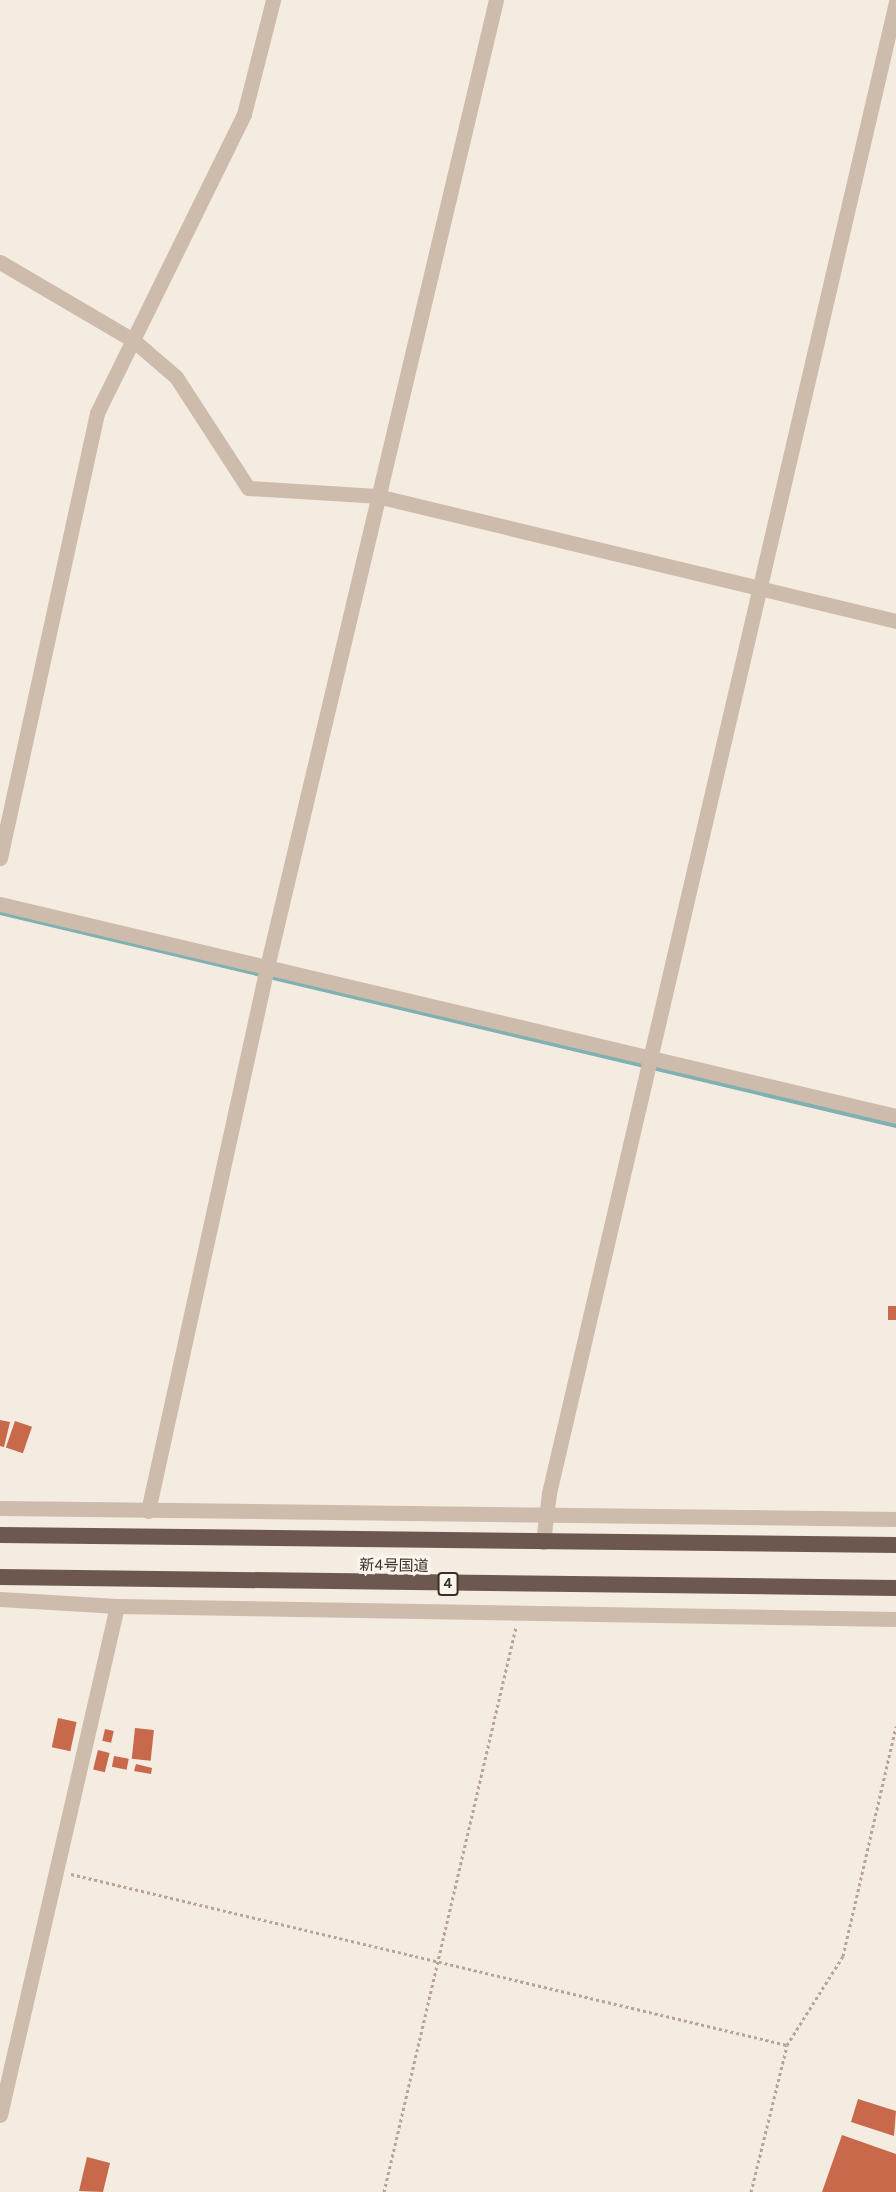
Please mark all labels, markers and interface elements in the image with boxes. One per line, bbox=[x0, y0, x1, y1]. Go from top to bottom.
street label: 新4号国道 bbox=[359, 1556, 429, 1576]
road number: 4 bbox=[438, 1573, 458, 1595]

